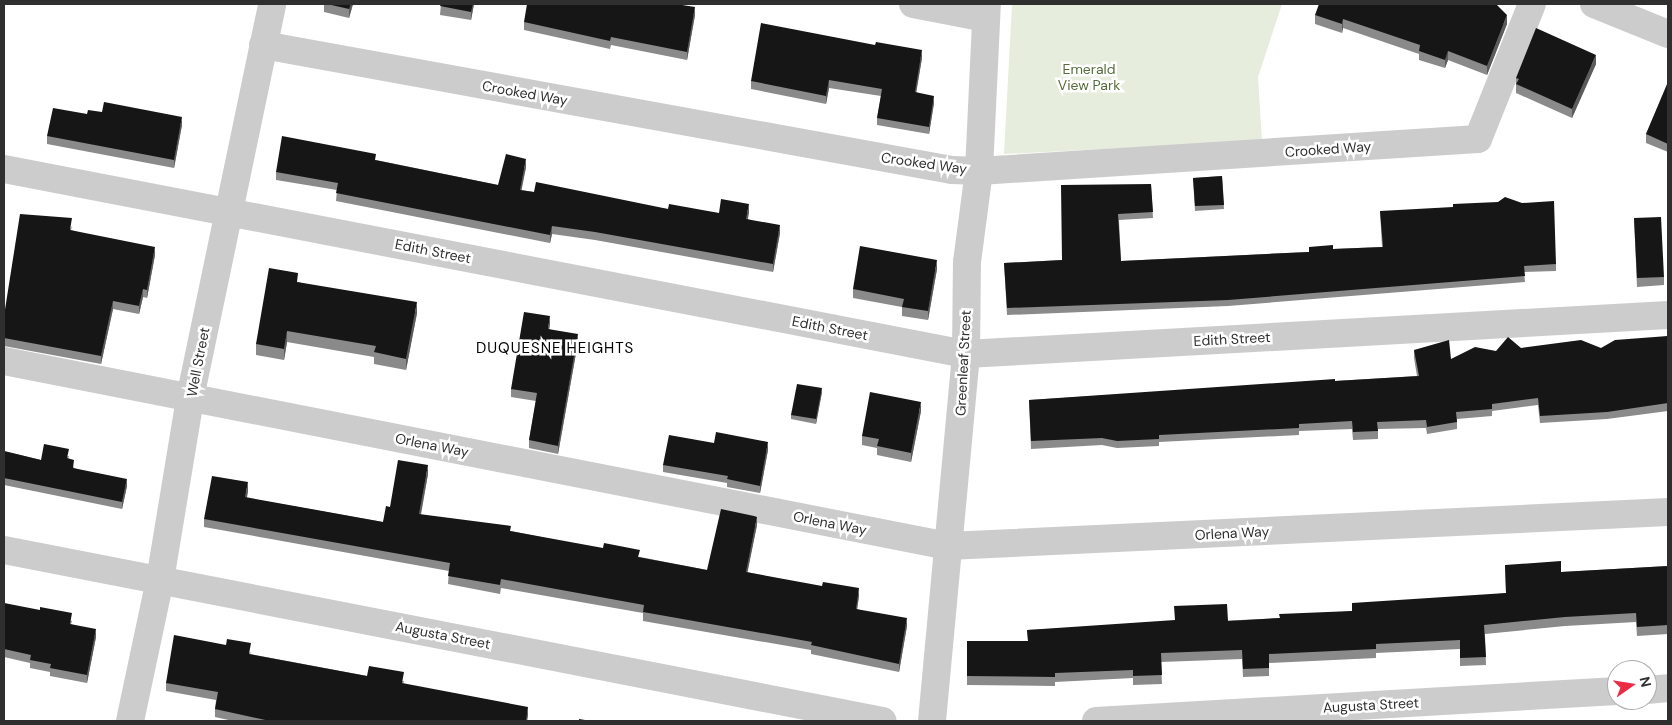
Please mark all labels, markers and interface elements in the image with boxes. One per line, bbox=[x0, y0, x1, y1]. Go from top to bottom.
park label: Emerald View Park bbox=[1058, 61, 1120, 94]
street label: Crooked Way bbox=[481, 77, 569, 109]
street label: Crooked Way bbox=[1284, 138, 1372, 160]
street label: Crooked Way bbox=[880, 149, 968, 177]
street label: Edith Street bbox=[394, 235, 472, 267]
street label: Greenleaf Street bbox=[952, 309, 974, 417]
street label: Edith Street bbox=[791, 312, 869, 344]
street label: Well Street bbox=[183, 326, 213, 398]
street label: Edith Street bbox=[1193, 329, 1271, 349]
district label: DUQUESNE HEIGHTS bbox=[474, 340, 636, 358]
street label: Orlena Way bbox=[394, 430, 470, 460]
street label: Orlena Way bbox=[792, 508, 868, 538]
street label: Orlena Way bbox=[1194, 523, 1270, 543]
street label: Augusta Street bbox=[394, 618, 492, 652]
north arrow bbox=[1607, 660, 1657, 710]
text: N bbox=[1636, 675, 1656, 689]
street label: Augusta Street bbox=[1323, 694, 1419, 716]

